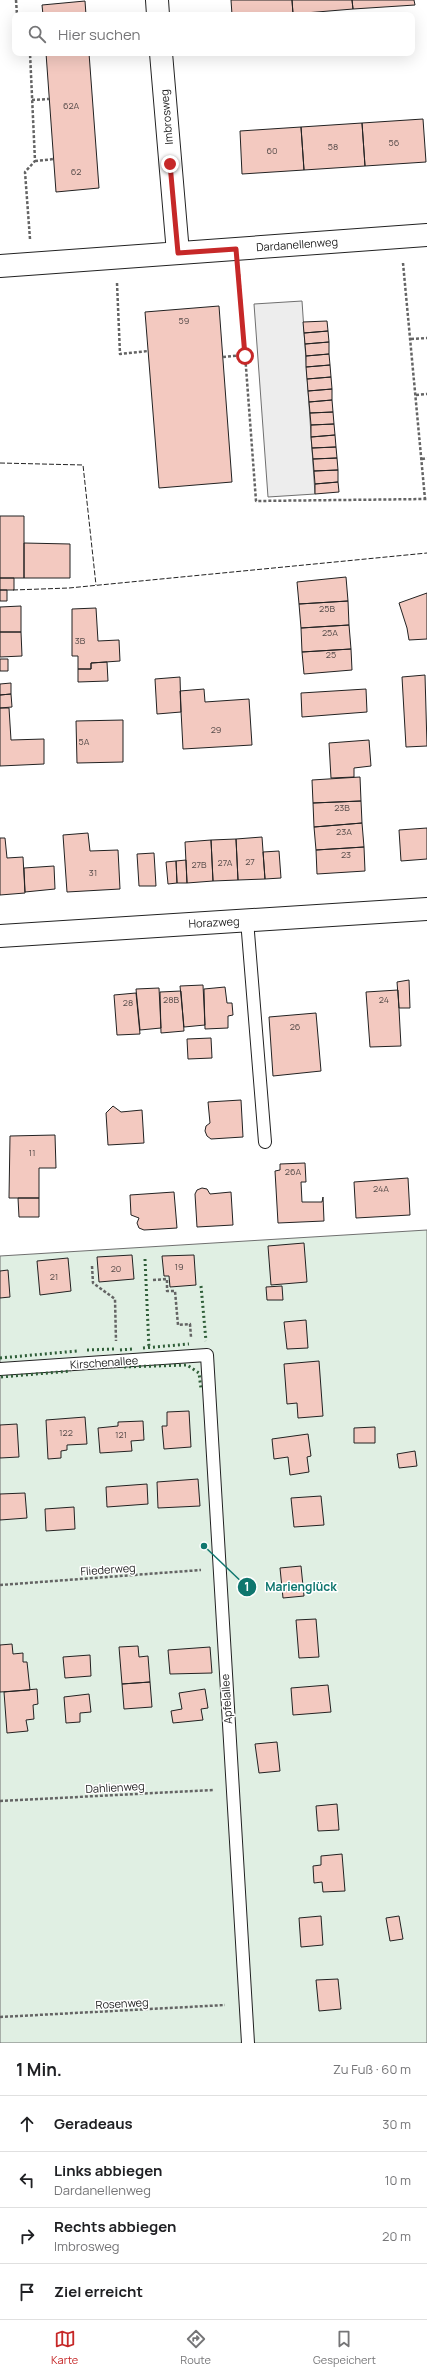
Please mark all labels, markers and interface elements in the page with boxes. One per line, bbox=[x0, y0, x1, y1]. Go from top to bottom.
search box bbox=[12, 12, 415, 56]
icon: search bbox=[26, 23, 48, 45]
text: Hier suchen bbox=[58, 24, 140, 45]
street label: Imbrosweg bbox=[156, 89, 176, 145]
house number: 62A bbox=[63, 99, 79, 112]
house number: 56 bbox=[389, 136, 400, 149]
house number: 58 bbox=[328, 140, 338, 153]
house number: 60 bbox=[266, 144, 278, 157]
route end bbox=[161, 155, 179, 173]
house number: 62 bbox=[71, 165, 81, 178]
street label: Dardanellenweg bbox=[256, 234, 338, 254]
house number: 59 bbox=[179, 314, 189, 327]
route start bbox=[236, 347, 254, 365]
house number: 25B bbox=[319, 602, 335, 615]
house number: 25A bbox=[322, 626, 338, 639]
house number: 3B bbox=[75, 634, 86, 647]
house number: 25 bbox=[326, 648, 336, 661]
house number: 29 bbox=[211, 723, 221, 736]
house number: 5A bbox=[79, 735, 90, 748]
house number: 23B bbox=[334, 801, 350, 814]
house number: 23A bbox=[336, 825, 352, 838]
house number: 23 bbox=[341, 848, 351, 861]
house number: 27 bbox=[245, 855, 255, 868]
house number: 27A bbox=[218, 856, 233, 869]
house number: 27B bbox=[191, 858, 207, 871]
house number: 31 bbox=[89, 866, 97, 879]
street label: Horazweg bbox=[188, 913, 240, 931]
house number: 28B bbox=[163, 993, 179, 1006]
house number: 24 bbox=[379, 993, 389, 1006]
house number: 28 bbox=[123, 996, 133, 1009]
house number: 26 bbox=[290, 1020, 301, 1033]
house number: 11 bbox=[28, 1146, 36, 1159]
house number: 26A bbox=[285, 1165, 302, 1178]
house number: 24A bbox=[373, 1182, 389, 1195]
house number: 19 bbox=[174, 1260, 184, 1273]
house number: 20 bbox=[111, 1262, 121, 1275]
house number: 21 bbox=[50, 1270, 58, 1283]
street label: Kirschenallee bbox=[69, 1352, 139, 1372]
house number: 122 bbox=[59, 1426, 73, 1439]
house number: 121 bbox=[115, 1428, 127, 1441]
street label: Fliederweg bbox=[80, 1560, 136, 1578]
callout: Marienglück bbox=[237, 1575, 345, 1599]
text: 1 bbox=[244, 1578, 250, 1595]
text: Marienglück bbox=[265, 1578, 337, 1595]
street label: Apfelallee bbox=[217, 1673, 235, 1725]
street label: Dahlienweg bbox=[85, 1778, 145, 1796]
street label: Rosenweg bbox=[95, 1994, 149, 2012]
text: 1 Min. bbox=[16, 2058, 62, 2081]
text: Zu Fuß · 60 m bbox=[333, 2060, 411, 2078]
icon: ahead bbox=[16, 2113, 38, 2135]
text: Geradeaus bbox=[54, 2113, 133, 2134]
text: 30 m bbox=[382, 2115, 411, 2133]
text: Links abbiegen bbox=[54, 2160, 162, 2181]
icon: left bbox=[16, 2169, 38, 2191]
text: 10 m bbox=[384, 2171, 411, 2189]
text: Dardanellenweg bbox=[54, 2181, 151, 2199]
text: Rechts abbiegen bbox=[54, 2216, 176, 2237]
icon: right bbox=[16, 2225, 38, 2247]
text: 20 m bbox=[382, 2227, 411, 2245]
text: Imbrosweg bbox=[54, 2237, 120, 2255]
icon: arrive bbox=[16, 2281, 38, 2303]
text: Ziel erreicht bbox=[54, 2281, 143, 2302]
tab: Karte bbox=[51, 2328, 78, 2367]
tab: Route bbox=[180, 2328, 211, 2367]
tab: Gespeichert bbox=[313, 2328, 376, 2367]

